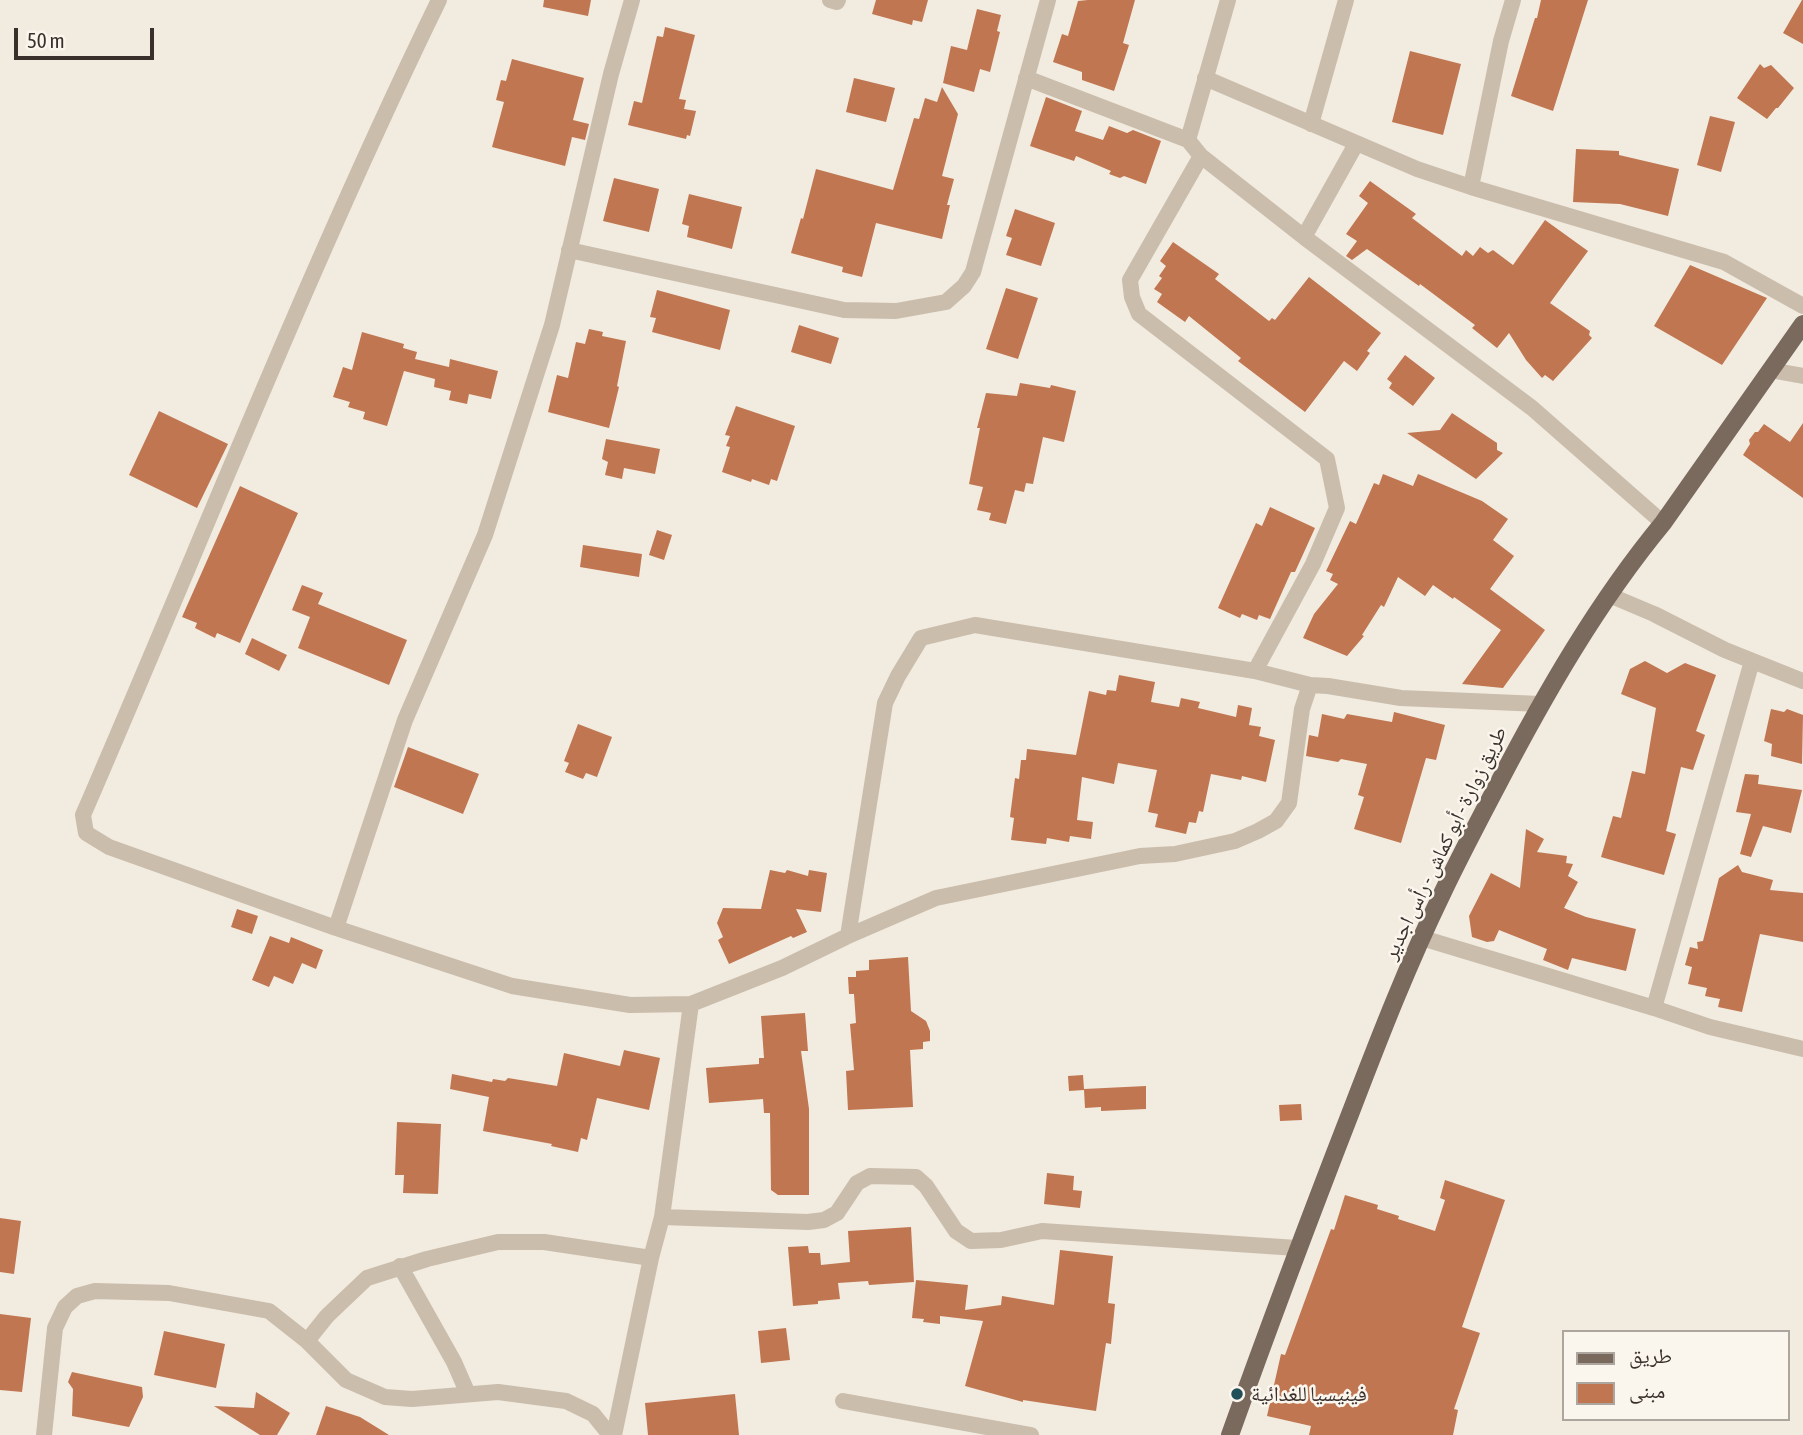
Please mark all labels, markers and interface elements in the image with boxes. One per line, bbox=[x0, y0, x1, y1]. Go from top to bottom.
scale bar bbox=[18, 14, 158, 58]
text: 50 m bbox=[27, 28, 65, 52]
street label: طريق زوارة - أبو كماش - رأس اجدير bbox=[1378, 722, 1512, 964]
legend bbox=[1562, 1330, 1789, 1421]
text: طريق bbox=[1629, 1343, 1672, 1367]
text: مبنى bbox=[1629, 1378, 1665, 1402]
place label: فينيسيا للغدائية bbox=[1251, 1381, 1367, 1407]
marker: فينيسيا للغدائية bbox=[1229, 1386, 1245, 1402]

